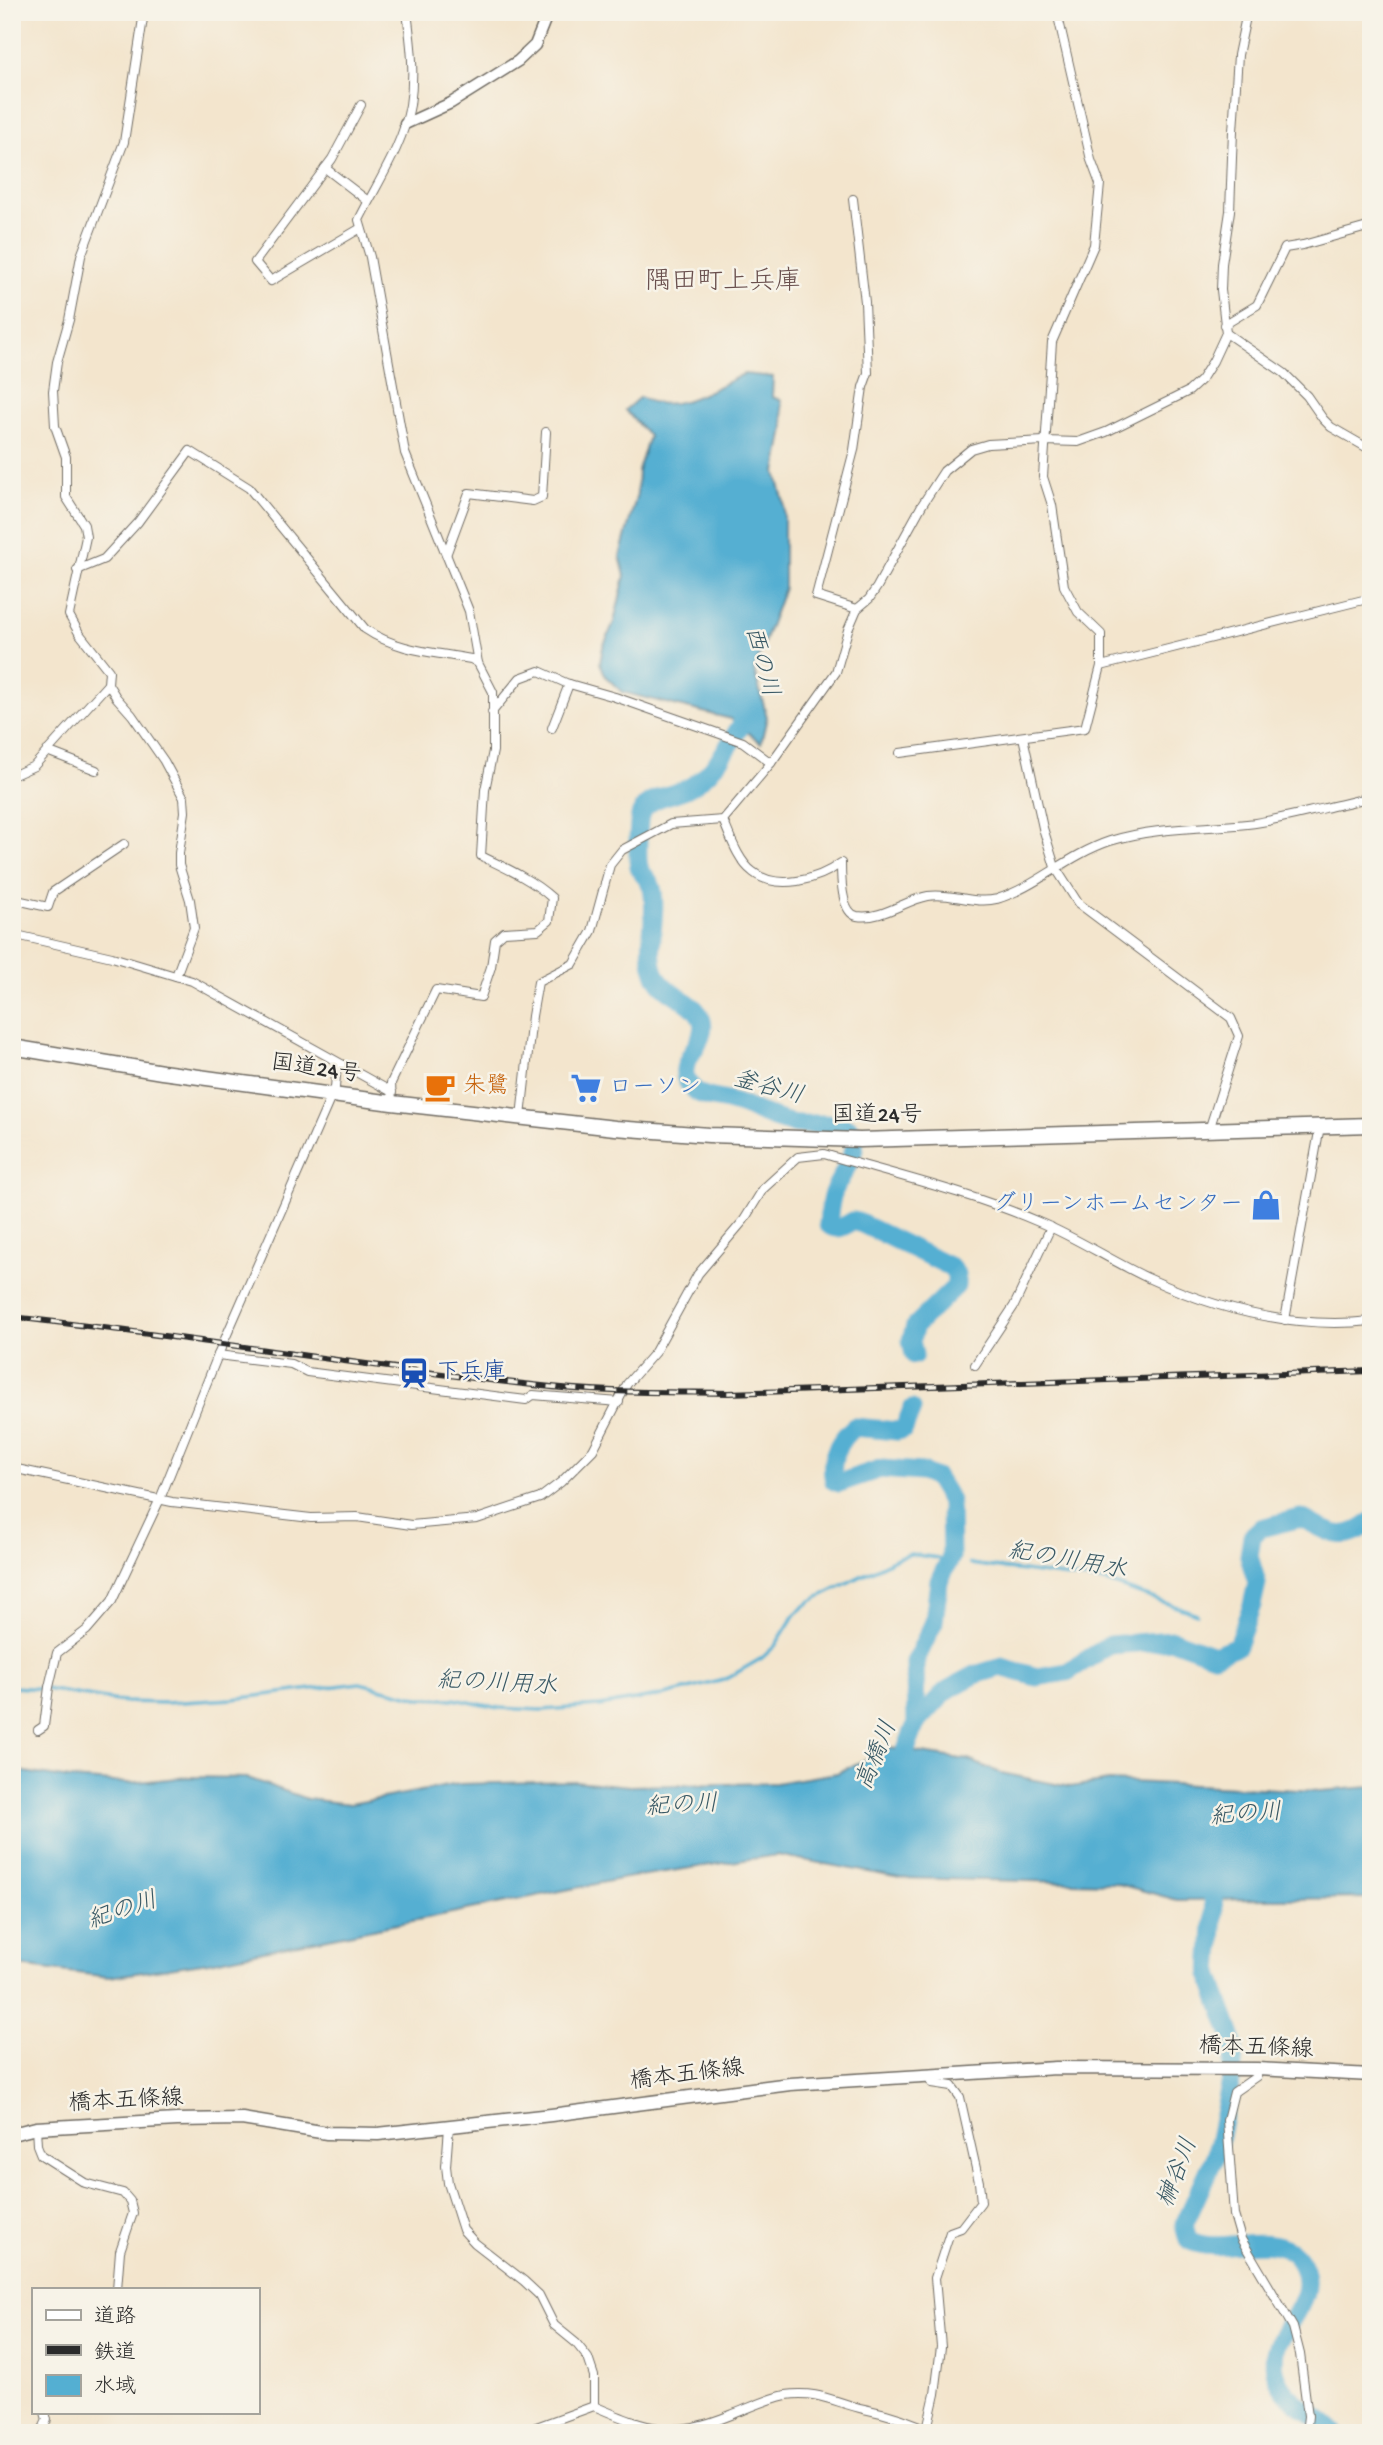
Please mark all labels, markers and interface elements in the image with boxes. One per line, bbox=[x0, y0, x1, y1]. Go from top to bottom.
district label: 隅田町上兵庫 bbox=[645, 266, 801, 299]
water label: 西の川 bbox=[737, 623, 783, 701]
street label: 国道24号 bbox=[269, 1049, 363, 1090]
water label: 釜谷川 bbox=[729, 1066, 807, 1112]
cafe icon: 朱鷺 bbox=[423, 1070, 457, 1104]
supermarket icon: ローソン bbox=[569, 1071, 603, 1105]
place label: 朱鷺 bbox=[463, 1073, 509, 1101]
place label: ローソン bbox=[609, 1075, 701, 1102]
street label: 国道24号 bbox=[831, 1102, 923, 1130]
shop icon: グリーンホームセンター bbox=[1249, 1188, 1283, 1222]
place label: グリーンホームセンター bbox=[993, 1191, 1243, 1219]
station icon: 下兵庫 bbox=[397, 1356, 431, 1390]
place label: 下兵庫 bbox=[437, 1359, 506, 1387]
water label: 紀の川用水 bbox=[1005, 1537, 1129, 1587]
water label: 紀の川用水 bbox=[436, 1667, 558, 1703]
water label: 高橋川 bbox=[850, 1717, 905, 1795]
water label: 紀の川 bbox=[645, 1791, 719, 1823]
water label: 紀の川 bbox=[1209, 1799, 1283, 1833]
water label: 紀の川 bbox=[84, 1887, 162, 1937]
street label: 橋本五條線 bbox=[1198, 2033, 1314, 2064]
street label: 橋本五條線 bbox=[628, 2055, 746, 2096]
street label: 橋本五條線 bbox=[68, 2085, 184, 2118]
water label: 榊谷川 bbox=[1152, 2134, 1205, 2212]
legend bbox=[32, 2288, 259, 2414]
text: 道路 bbox=[94, 2305, 136, 2331]
text: 鉄道 bbox=[94, 2341, 136, 2367]
text: 水域 bbox=[94, 2375, 136, 2401]

